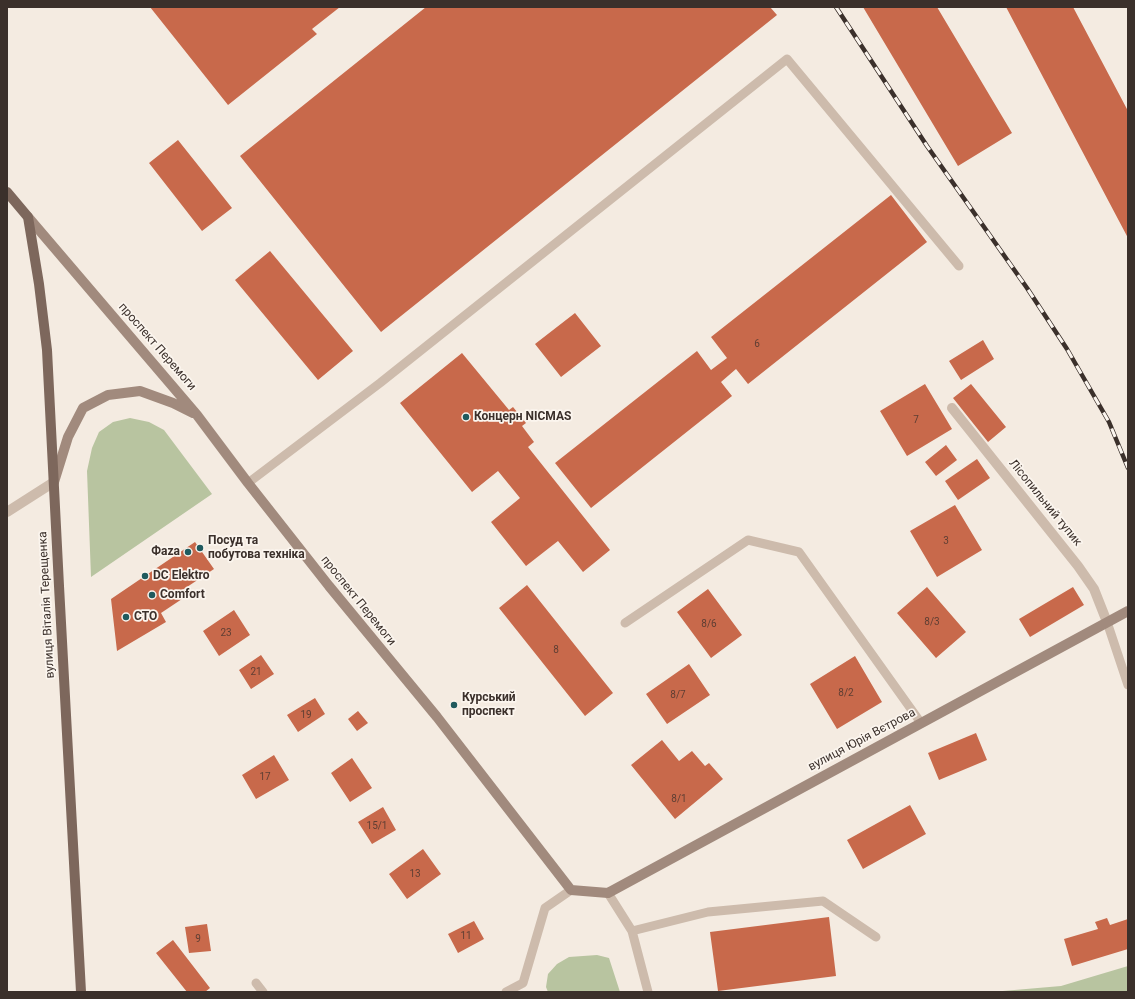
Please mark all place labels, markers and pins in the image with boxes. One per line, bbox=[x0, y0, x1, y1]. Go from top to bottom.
place label: Концерн NICMAS bbox=[474, 410, 571, 424]
marker: Концерн NICMAS bbox=[461, 412, 471, 422]
place label: Посуд та побутова техніка bbox=[208, 534, 305, 562]
marker: Посуд та побутова техніка bbox=[195, 543, 205, 553]
place label: Фаzа bbox=[151, 545, 180, 559]
marker: Фаzа bbox=[183, 547, 193, 557]
place label: DC Elektro bbox=[153, 569, 209, 583]
marker: DC Elektro bbox=[140, 571, 150, 581]
place label: Comfort bbox=[160, 588, 205, 602]
marker: Comfort bbox=[147, 590, 157, 600]
place label: СТО bbox=[134, 610, 157, 624]
marker: СТО bbox=[121, 612, 131, 622]
place label: Курський проспект bbox=[462, 691, 516, 719]
marker: Курський проспект bbox=[449, 700, 459, 710]

